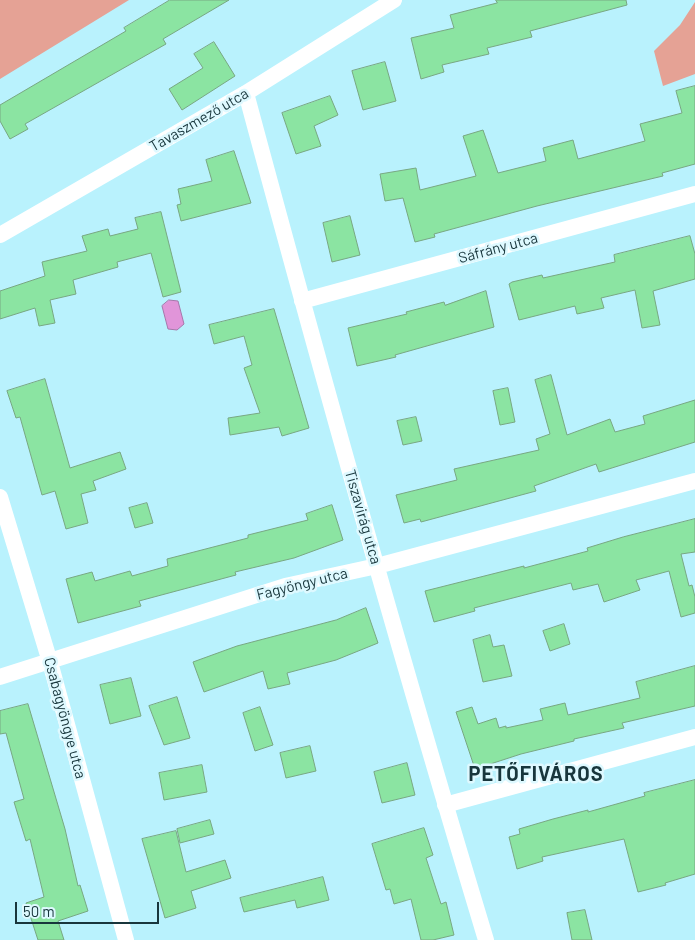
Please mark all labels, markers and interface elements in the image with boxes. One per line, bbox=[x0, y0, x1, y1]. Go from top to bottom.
street label: Tavaszmező utca bbox=[146, 84, 252, 156]
street label: Sáfrány utca bbox=[456, 229, 540, 267]
street label: Tiszavirág utca bbox=[341, 468, 385, 566]
street label: Fagyöngy utca bbox=[255, 564, 349, 604]
street label: Csabagyöngye utca bbox=[40, 655, 90, 781]
district label: PETŐFIVÁROS bbox=[467, 762, 605, 786]
scale bar bbox=[18, 892, 161, 924]
text: 50 m bbox=[23, 902, 55, 920]

